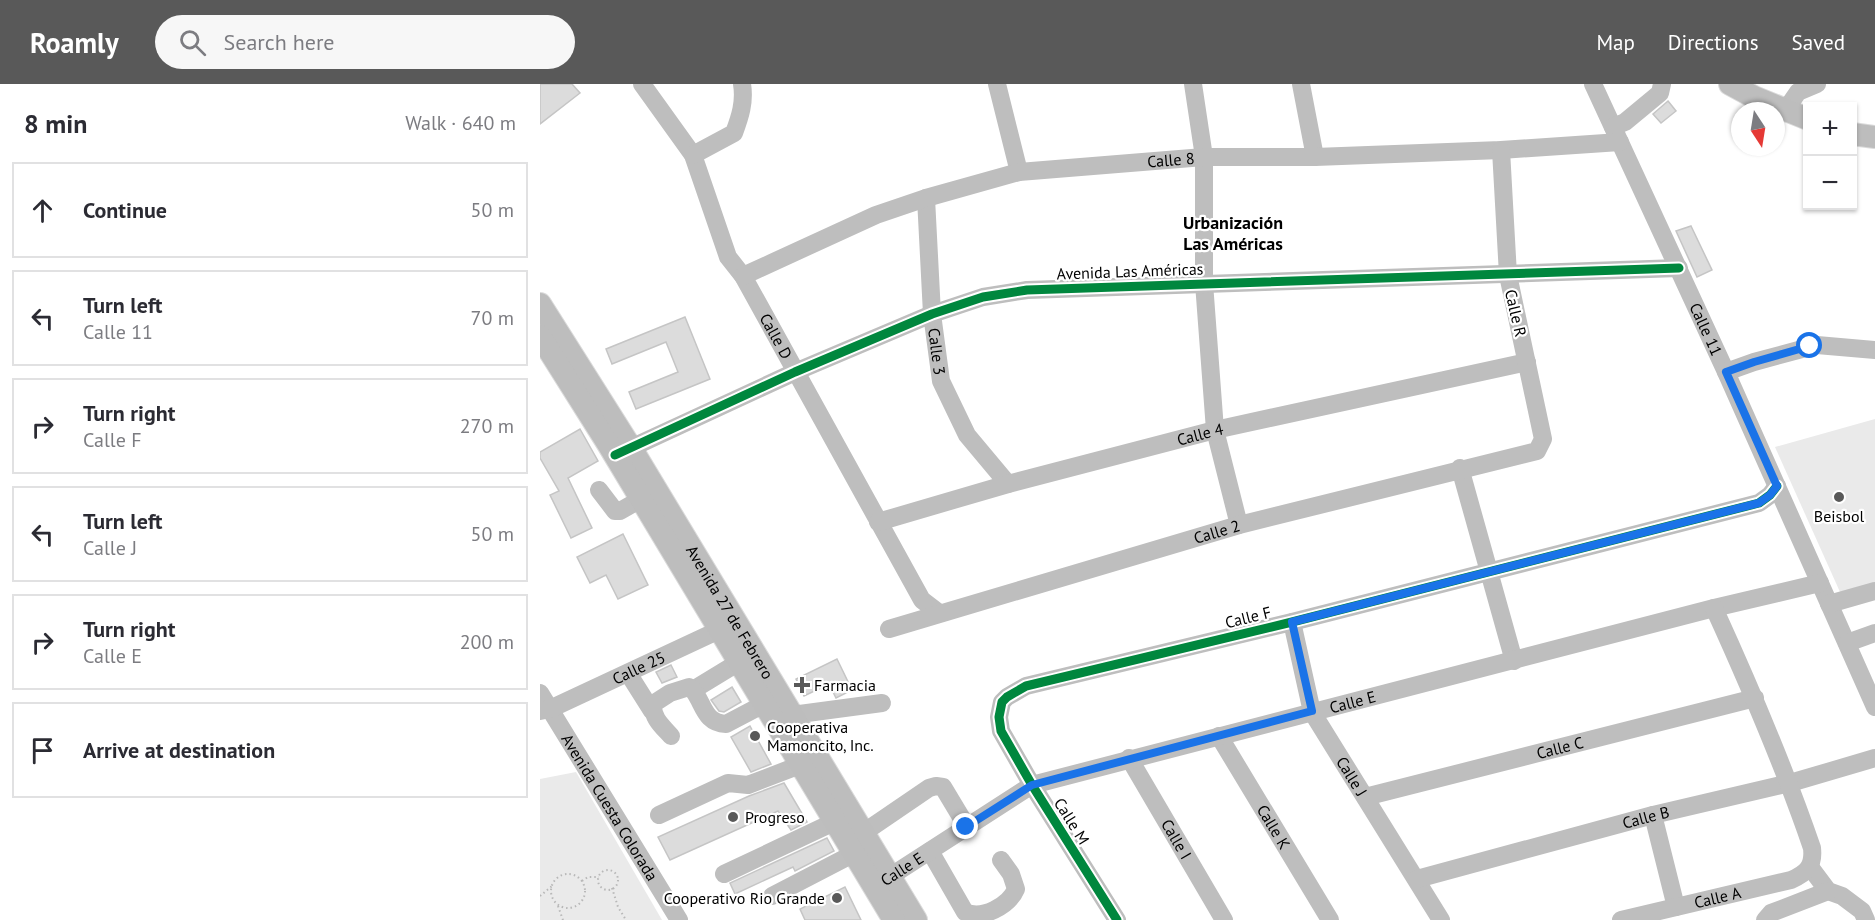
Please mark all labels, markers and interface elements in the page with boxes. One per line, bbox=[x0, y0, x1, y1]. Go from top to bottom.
search box bbox=[155, 15, 575, 69]
text: Roamly bbox=[30, 24, 119, 61]
icon: search bbox=[176, 26, 209, 59]
text: Search here bbox=[224, 28, 335, 56]
text: Map bbox=[1596, 29, 1635, 56]
text: Directions bbox=[1668, 29, 1759, 56]
text: Saved bbox=[1792, 29, 1845, 56]
north arrow bbox=[1731, 102, 1785, 156]
map controls bbox=[1803, 102, 1857, 210]
button: + bbox=[1803, 102, 1857, 156]
text: 8 min bbox=[24, 107, 87, 140]
text: Walk · 640 m bbox=[405, 110, 516, 136]
street label: Calle 8 bbox=[1146, 148, 1195, 172]
button: − bbox=[1803, 156, 1857, 210]
icon: ahead bbox=[26, 194, 59, 227]
text: Continue bbox=[83, 196, 167, 224]
text: 50 m bbox=[471, 197, 514, 223]
district label: Urbanización Las Américas bbox=[1183, 211, 1283, 255]
street label: Avenida Las Américas bbox=[1056, 258, 1204, 284]
street label: Calle R bbox=[1501, 287, 1531, 339]
text: Turn left bbox=[83, 291, 163, 319]
street label: Calle 11 bbox=[1685, 299, 1727, 359]
icon: left bbox=[26, 302, 59, 335]
text: 70 m bbox=[471, 305, 514, 331]
street label: Calle D bbox=[756, 310, 797, 362]
text: Calle 11 bbox=[83, 319, 153, 345]
street label: Calle 3 bbox=[924, 327, 950, 376]
route start bbox=[1796, 332, 1822, 358]
text: Turn right bbox=[83, 399, 175, 427]
icon: right bbox=[26, 410, 59, 443]
text: 270 m bbox=[460, 413, 514, 439]
street label: Calle 4 bbox=[1175, 418, 1226, 450]
text: Calle F bbox=[83, 427, 142, 453]
marker: Beisbol bbox=[1832, 490, 1846, 504]
place label: Beisbol bbox=[1814, 506, 1865, 526]
text: Turn left bbox=[83, 507, 163, 535]
street label: Calle 2 bbox=[1191, 515, 1242, 548]
icon: left bbox=[26, 518, 59, 551]
text: 50 m bbox=[471, 521, 514, 547]
text: Calle J bbox=[83, 535, 137, 561]
street label: Avenida 27 de Febrero bbox=[682, 541, 778, 683]
street label: Calle F bbox=[1223, 602, 1273, 632]
text: Turn right bbox=[83, 615, 175, 643]
icon: right bbox=[26, 626, 59, 659]
text: 200 m bbox=[460, 629, 514, 655]
text: Calle E bbox=[83, 643, 142, 669]
street label: Calle 25 bbox=[609, 647, 668, 689]
place label: Farmacia bbox=[814, 675, 876, 695]
marker: Farmacia bbox=[795, 678, 809, 692]
street label: Calle E bbox=[1327, 686, 1378, 717]
place label: Cooperativa Mamoncito, Inc. bbox=[767, 717, 874, 755]
marker: Cooperativa Mamoncito, Inc. bbox=[748, 729, 762, 743]
street label: Avenida Cuesta Colorada bbox=[557, 730, 663, 884]
street label: Calle C bbox=[1534, 732, 1585, 763]
icon: arrive bbox=[26, 734, 59, 767]
text: Arrive at destination bbox=[83, 736, 275, 764]
street label: Calle J bbox=[1332, 753, 1372, 800]
street label: Calle M bbox=[1050, 794, 1094, 848]
street label: Calle K bbox=[1253, 801, 1295, 853]
street label: Calle B bbox=[1620, 802, 1671, 833]
place label: Progreso bbox=[745, 807, 805, 827]
marker: Progreso bbox=[726, 810, 740, 824]
route end bbox=[952, 813, 978, 839]
street label: Calle I bbox=[1157, 815, 1196, 863]
street label: Calle E bbox=[877, 848, 927, 890]
street label: Calle A bbox=[1692, 882, 1743, 912]
place label: Cooperativo Rio Grande bbox=[664, 888, 825, 908]
marker: Cooperativo Rio Grande bbox=[830, 891, 844, 905]

